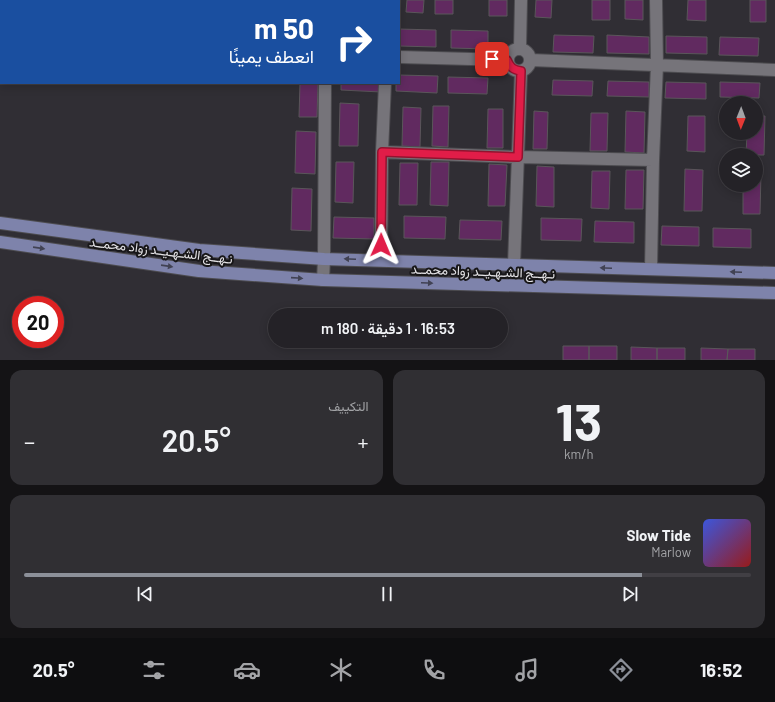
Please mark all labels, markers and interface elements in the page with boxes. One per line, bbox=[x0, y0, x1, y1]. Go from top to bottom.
text: 50 m bbox=[254, 11, 314, 45]
icon: right bbox=[328, 16, 380, 68]
pin bbox=[475, 42, 509, 76]
text: انعطف يمينًا bbox=[229, 45, 314, 67]
icon: arrive bbox=[481, 48, 503, 70]
north arrow bbox=[719, 96, 763, 140]
map controls bbox=[719, 96, 763, 192]
button: layers bbox=[719, 148, 763, 192]
position arrow bbox=[360, 224, 402, 266]
street label: نـهــج الشـهـيــد زواد محمــد bbox=[88, 233, 234, 269]
one-way arrow bbox=[33, 245, 45, 251]
one-way arrow bbox=[344, 256, 356, 263]
street label: نـهــج الشـهـيــد زواد محمــد bbox=[410, 260, 556, 284]
one-way arrow bbox=[161, 263, 173, 269]
one-way arrow bbox=[600, 264, 612, 271]
one-way arrow bbox=[729, 269, 742, 275]
one-way arrow bbox=[291, 275, 303, 282]
one-way arrow bbox=[421, 280, 434, 286]
speed limit sign: 20 bbox=[12, 296, 64, 348]
text: 16:53 · 1 دقيقة · 180 m bbox=[321, 319, 455, 337]
text: 13 bbox=[556, 389, 602, 451]
text: التكييف bbox=[328, 398, 369, 414]
text: 20.5° bbox=[162, 422, 231, 458]
text: − bbox=[24, 428, 35, 454]
text: + bbox=[357, 428, 369, 454]
text: km/h bbox=[564, 446, 593, 462]
text: Slow Tide bbox=[627, 526, 691, 544]
text: Marlow bbox=[651, 544, 691, 560]
icon: previous bbox=[134, 583, 156, 605]
icon: pause bbox=[376, 583, 398, 605]
icon: next bbox=[619, 583, 641, 605]
icon: filters bbox=[140, 656, 168, 684]
icon: car bbox=[233, 656, 261, 684]
icon: climate bbox=[327, 656, 355, 684]
icon: phone bbox=[420, 656, 448, 684]
icon: music bbox=[513, 656, 541, 684]
icon: directions bbox=[607, 656, 635, 684]
text: 20.5° bbox=[33, 659, 74, 681]
text: 16:52 bbox=[700, 659, 742, 681]

